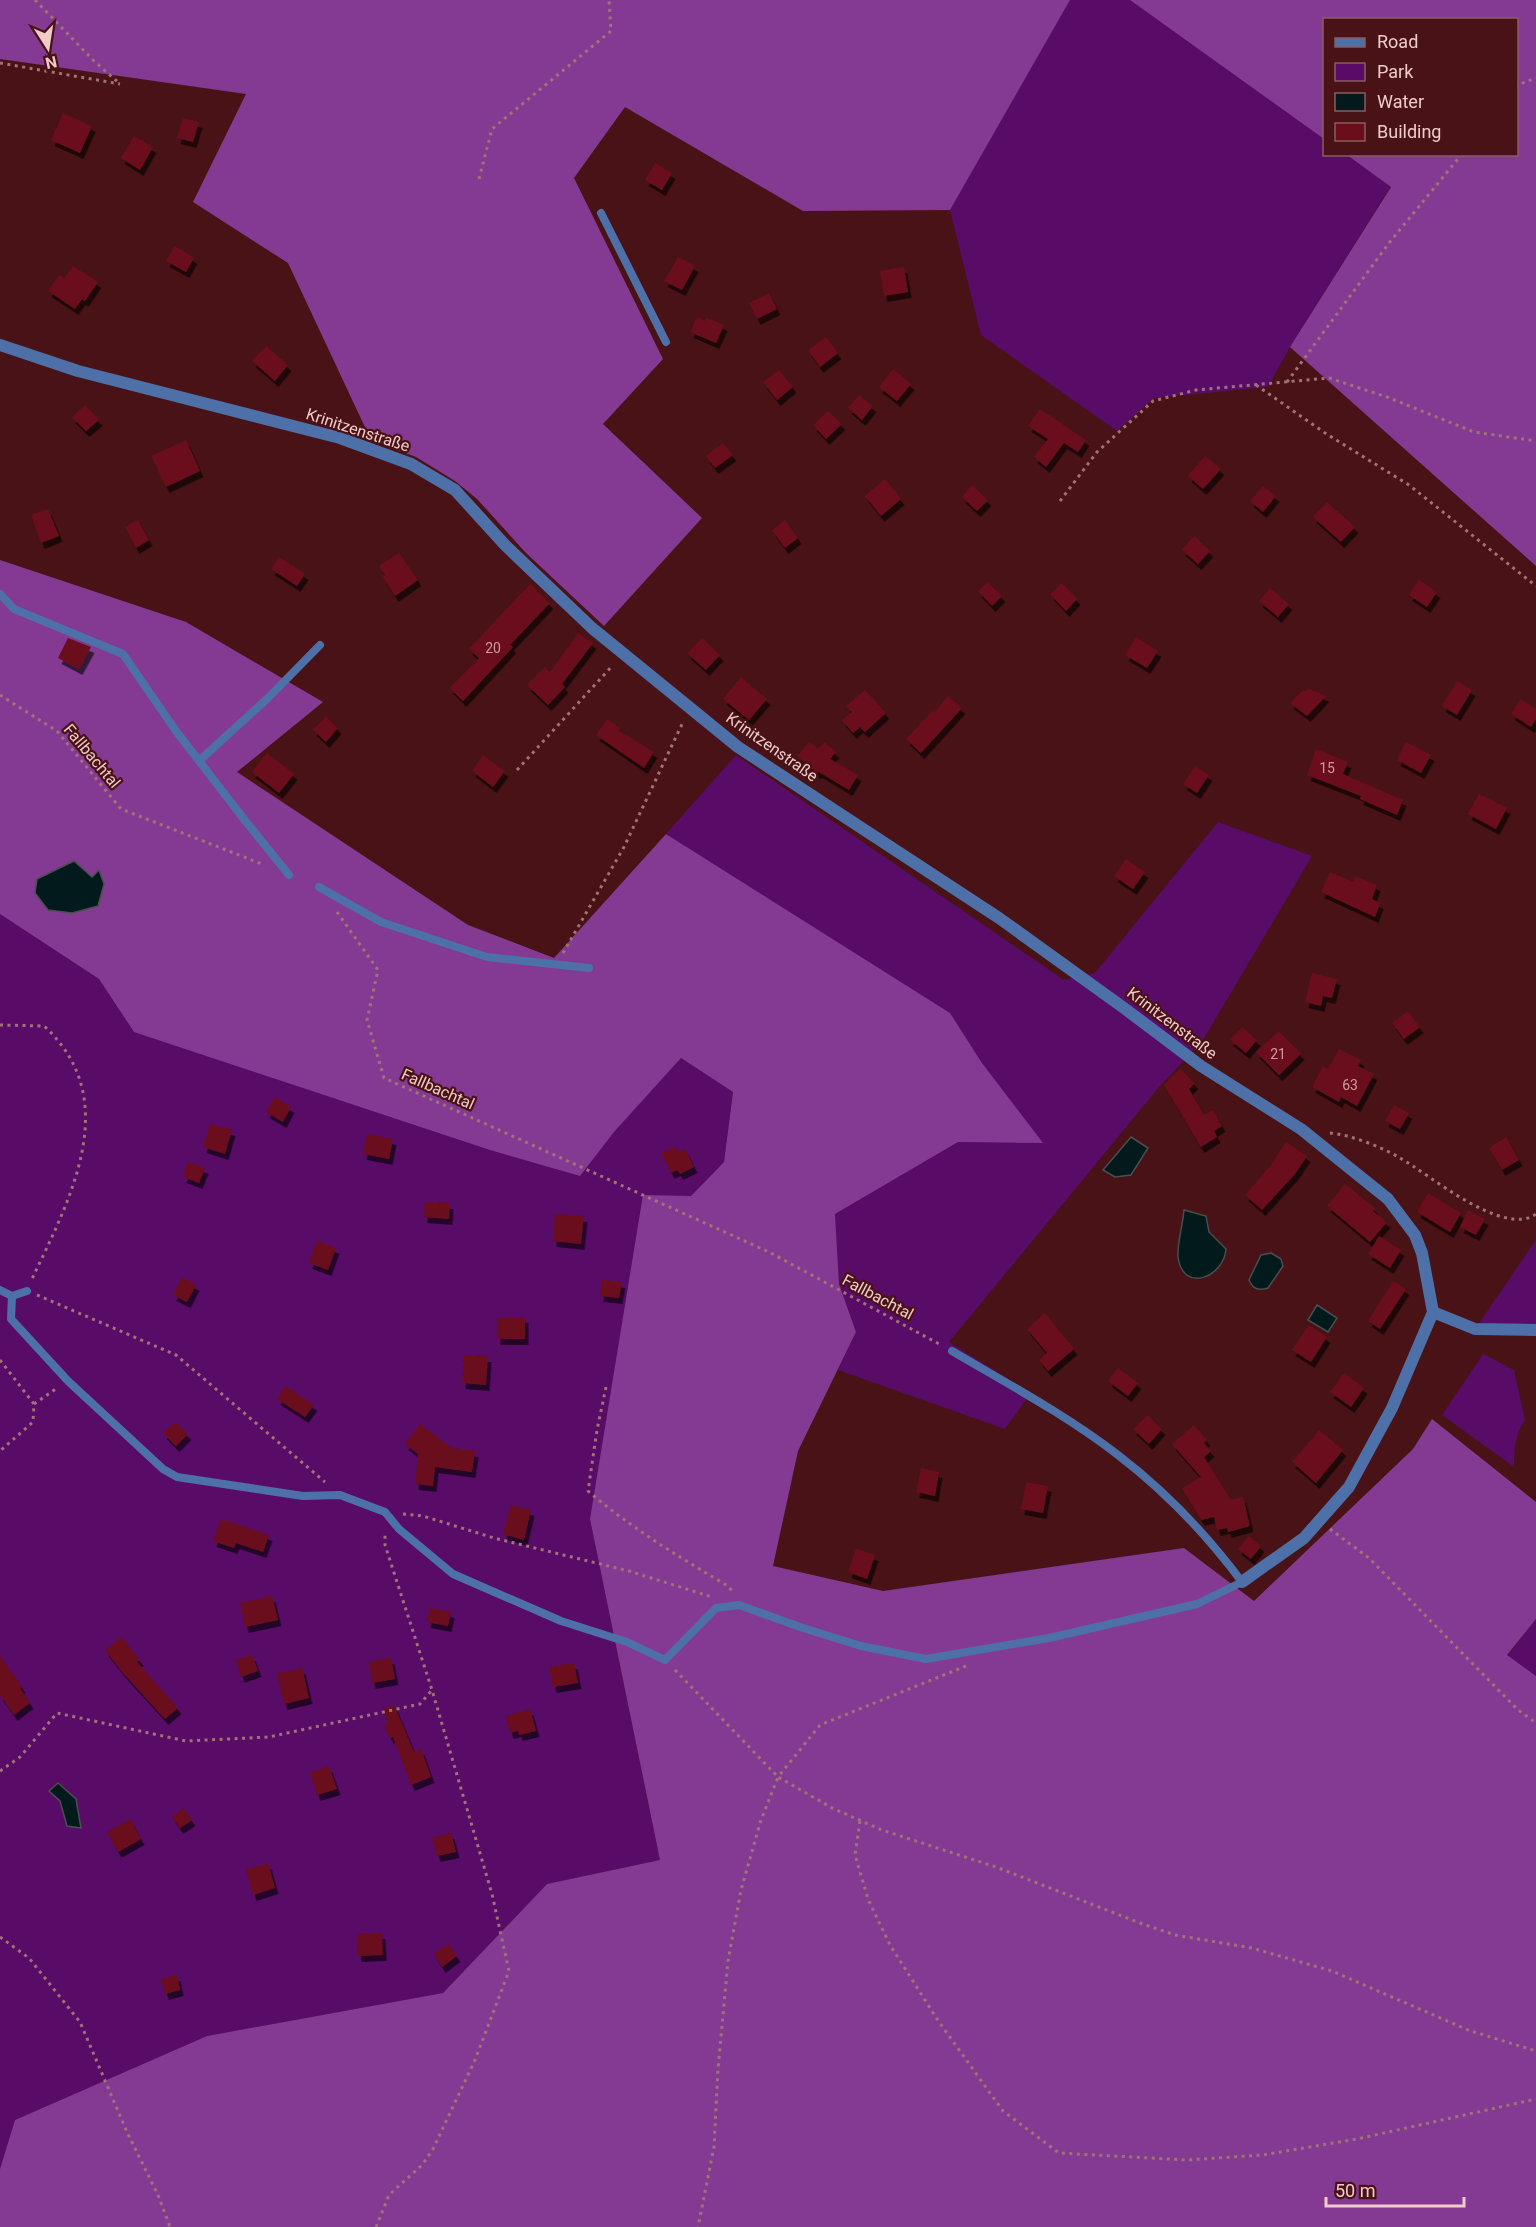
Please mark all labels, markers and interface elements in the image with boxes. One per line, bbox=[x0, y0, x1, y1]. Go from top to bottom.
north arrow bbox=[18, 18, 78, 78]
legend bbox=[1323, 18, 1518, 156]
text: Road bbox=[1377, 31, 1418, 52]
text: N bbox=[44, 52, 59, 73]
text: Park bbox=[1377, 61, 1414, 82]
text: Water bbox=[1377, 91, 1424, 112]
text: Building bbox=[1377, 121, 1441, 142]
street label: Krinitzenstraße bbox=[304, 404, 412, 456]
house number: 20 bbox=[485, 640, 501, 656]
street label: Krinitzenstraße bbox=[722, 708, 822, 786]
street label: Fallbachtal bbox=[60, 720, 124, 792]
house number: 15 bbox=[1319, 760, 1335, 776]
street label: Krinitzenstraße bbox=[1123, 983, 1221, 1063]
house number: 21 bbox=[1270, 1046, 1286, 1062]
street label: Fallbachtal bbox=[399, 1065, 477, 1113]
house number: 63 bbox=[1342, 1077, 1358, 1093]
street label: Fallbachtal bbox=[839, 1270, 917, 1324]
scale bar bbox=[1326, 2170, 1464, 2208]
text: 50 m bbox=[1335, 2180, 1375, 2201]

